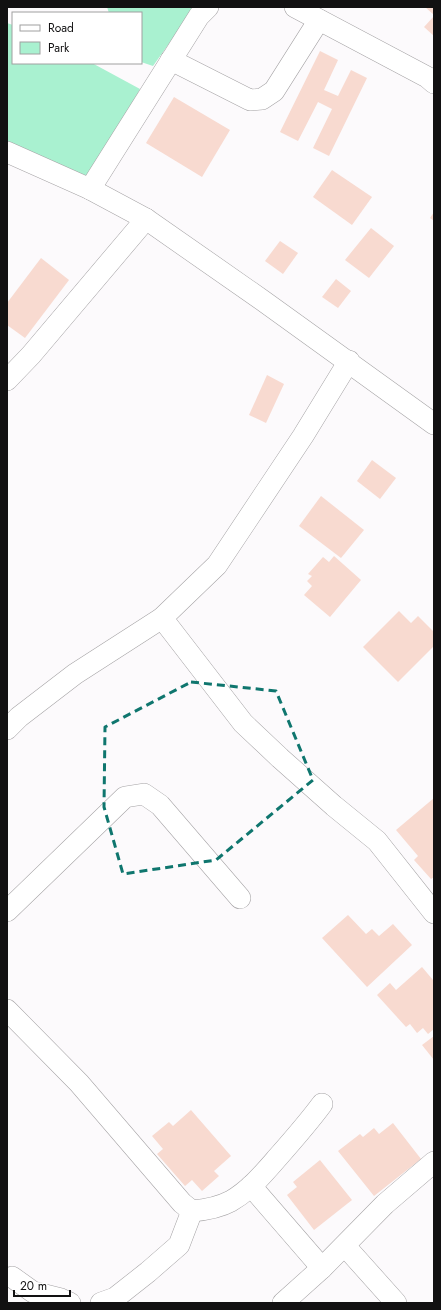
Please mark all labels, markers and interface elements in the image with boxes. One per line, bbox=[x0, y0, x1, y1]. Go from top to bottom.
legend bbox=[12, 12, 142, 64]
text: Road bbox=[48, 19, 74, 37]
text: Park bbox=[48, 39, 70, 57]
scale bar bbox=[14, 1272, 70, 1298]
text: 20 m bbox=[20, 1277, 47, 1295]

